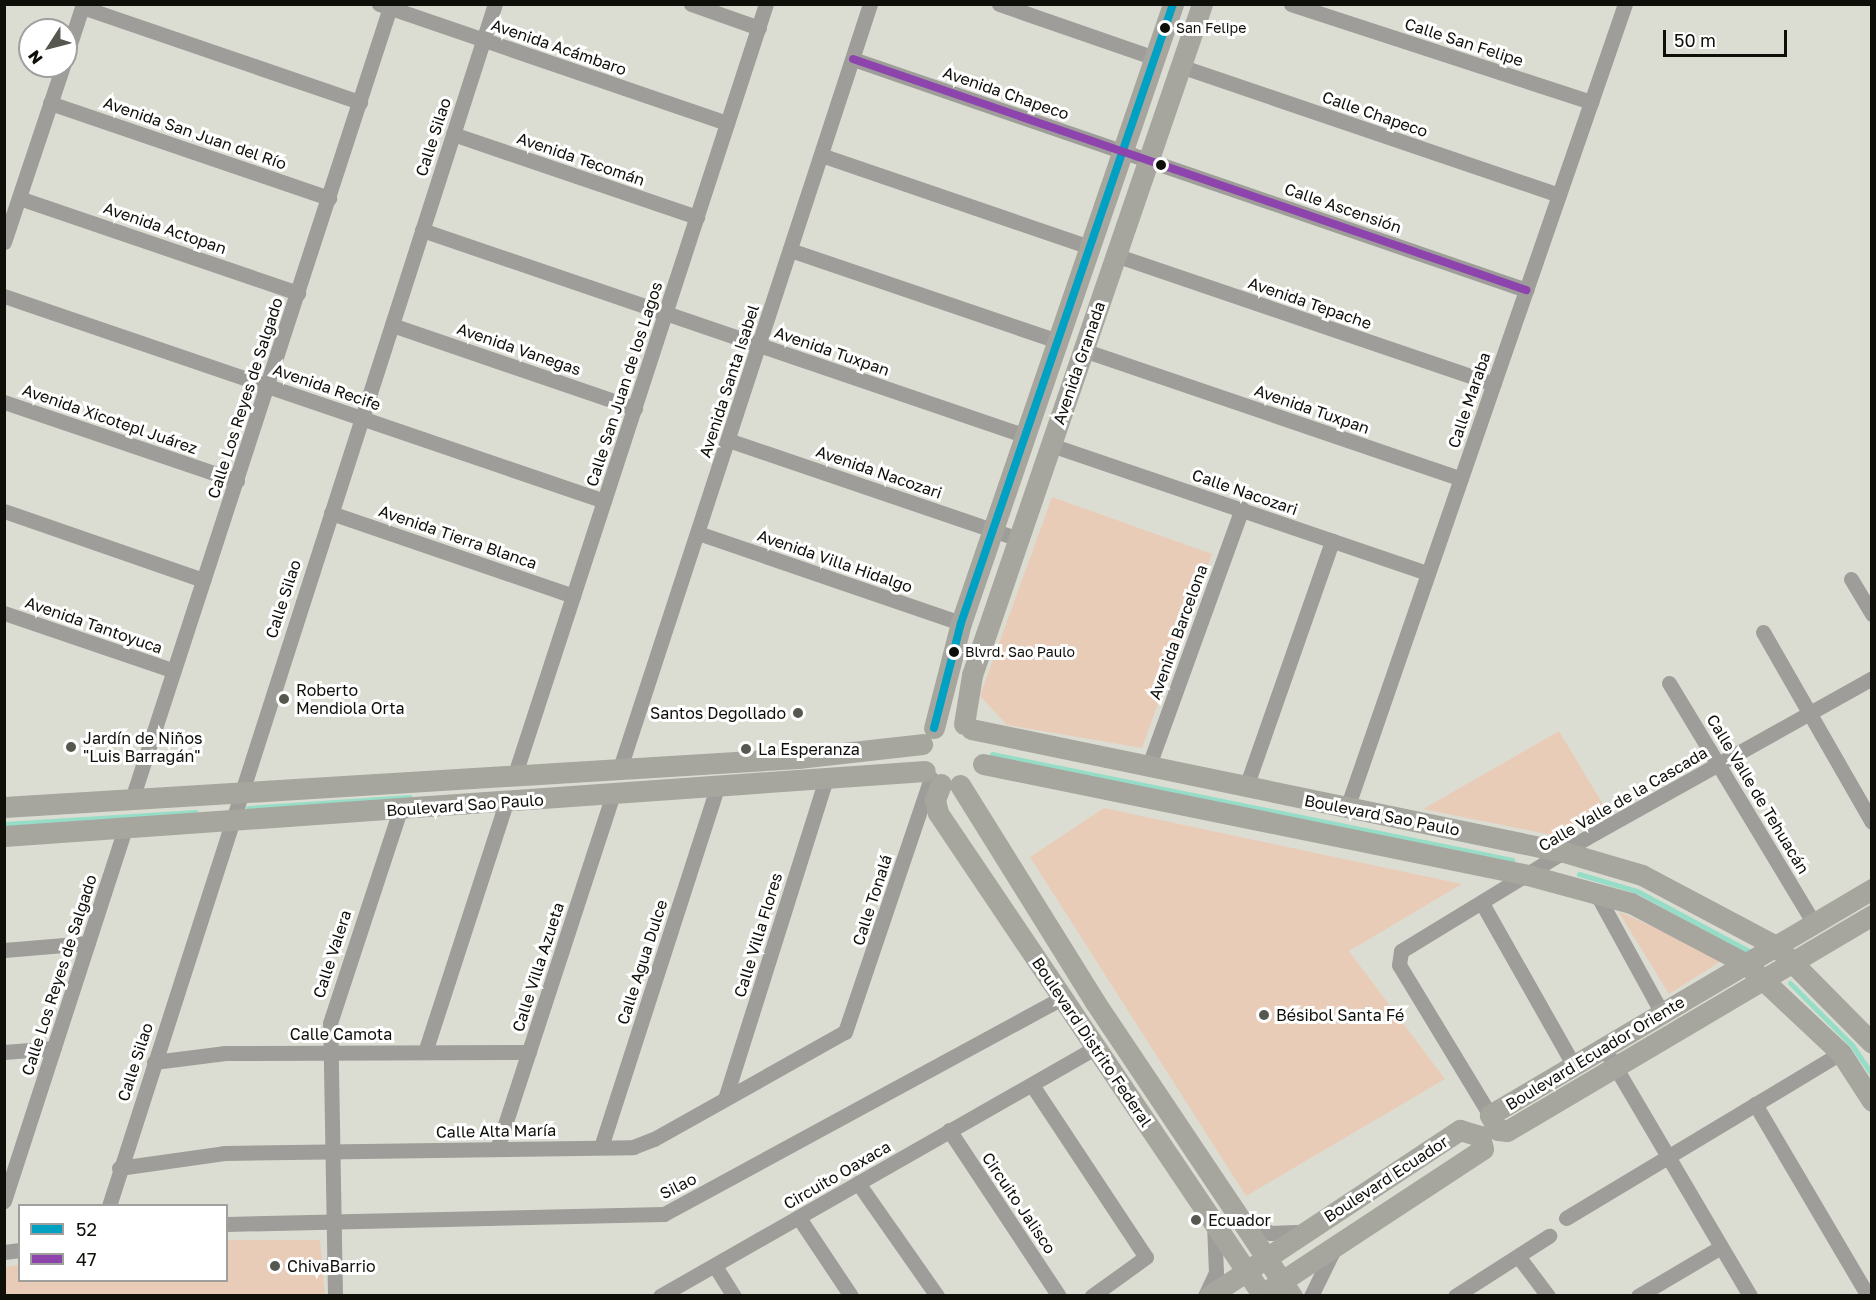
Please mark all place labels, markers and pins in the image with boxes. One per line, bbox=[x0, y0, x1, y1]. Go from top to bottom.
place label: San Felipe bbox=[1176, 20, 1246, 36]
marker: San Felipe bbox=[1159, 22, 1171, 34]
unlabelled marker bbox=[1155, 159, 1167, 171]
place label: Blvrd. Sao Paulo bbox=[965, 644, 1075, 660]
marker: Blvrd. Sao Paulo bbox=[948, 646, 960, 658]
place label: Roberto Mendiola Orta bbox=[296, 680, 405, 718]
marker: Roberto Mendiola Orta bbox=[277, 692, 291, 706]
place label: Santos Degollado bbox=[650, 703, 786, 723]
marker: Santos Degollado bbox=[791, 706, 805, 720]
place label: Jardín de Niños "Luis Barragán" bbox=[83, 728, 202, 766]
place label: La Esperanza bbox=[758, 739, 860, 759]
marker: Jardín de Niños "Luis Barragán" bbox=[64, 740, 78, 754]
marker: La Esperanza bbox=[739, 742, 753, 756]
place label: Bésibol Santa Fé bbox=[1276, 1005, 1404, 1025]
marker: Bésibol Santa Fé bbox=[1257, 1008, 1271, 1022]
place label: Ecuador bbox=[1208, 1210, 1271, 1230]
marker: Ecuador bbox=[1189, 1213, 1203, 1227]
place label: ChivaBarrio bbox=[287, 1256, 376, 1276]
marker: ChivaBarrio bbox=[268, 1259, 282, 1273]

